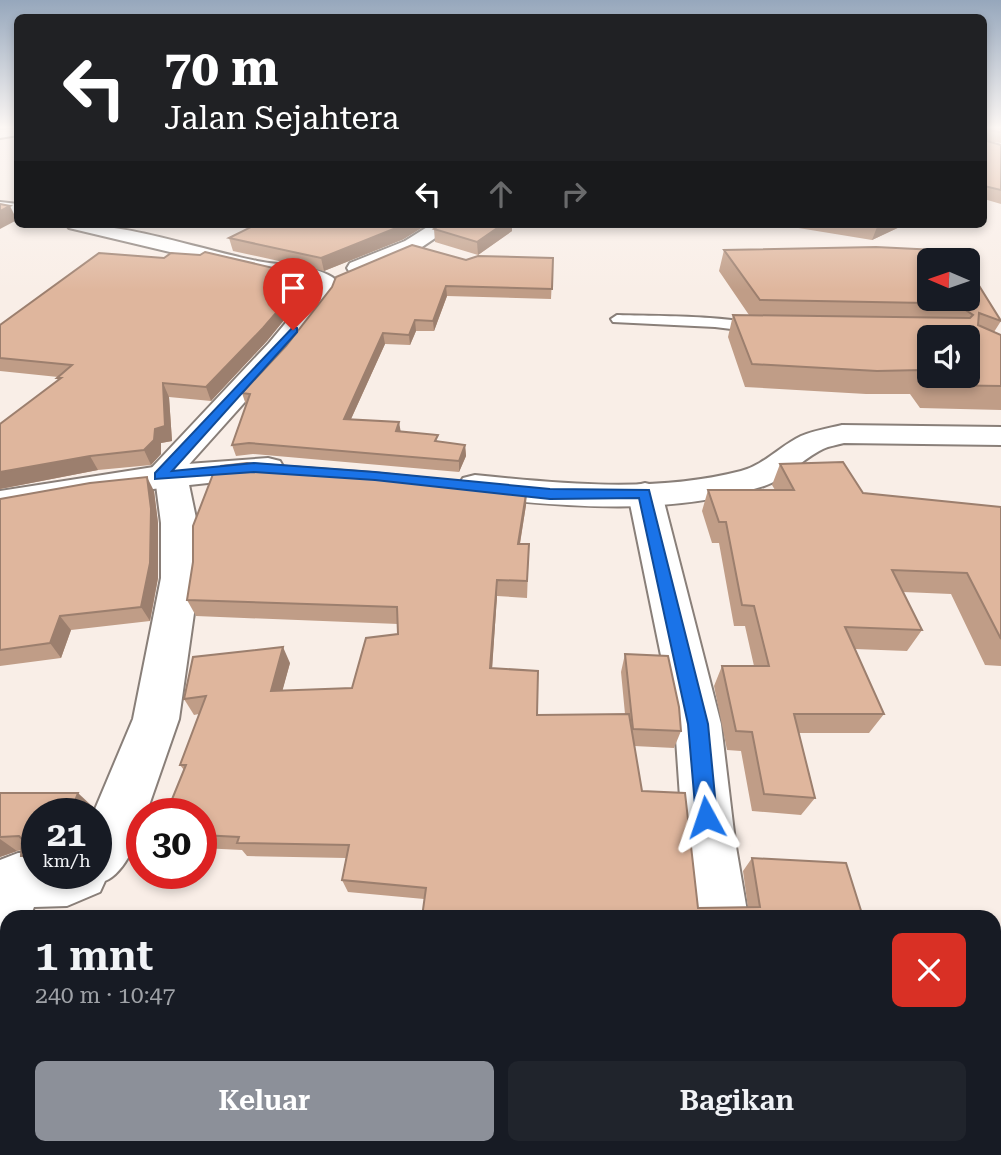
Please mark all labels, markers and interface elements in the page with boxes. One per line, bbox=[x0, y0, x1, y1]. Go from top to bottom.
text: 70 m bbox=[164, 40, 279, 97]
icon: left bbox=[49, 42, 140, 133]
text: Jalan Sejahtera bbox=[164, 99, 399, 137]
icon: left bbox=[409, 175, 447, 213]
icon: ahead bbox=[482, 175, 520, 213]
icon: right bbox=[555, 175, 593, 213]
north arrow bbox=[917, 248, 980, 312]
map controls bbox=[917, 248, 980, 388]
pin bbox=[263, 258, 323, 330]
icon: arrive bbox=[274, 269, 312, 307]
button: sound bbox=[917, 325, 980, 388]
position arrow bbox=[669, 780, 743, 854]
speed limit sign: 30 bbox=[126, 798, 217, 889]
text: 21 bbox=[47, 814, 86, 855]
text: km/h bbox=[42, 850, 91, 871]
text: 1 mnt bbox=[35, 931, 153, 980]
button: close bbox=[892, 933, 966, 1007]
text: 240 m · 10:47 bbox=[35, 982, 175, 1009]
button: Keluar bbox=[35, 1061, 494, 1141]
button: Bagikan bbox=[508, 1061, 966, 1141]

